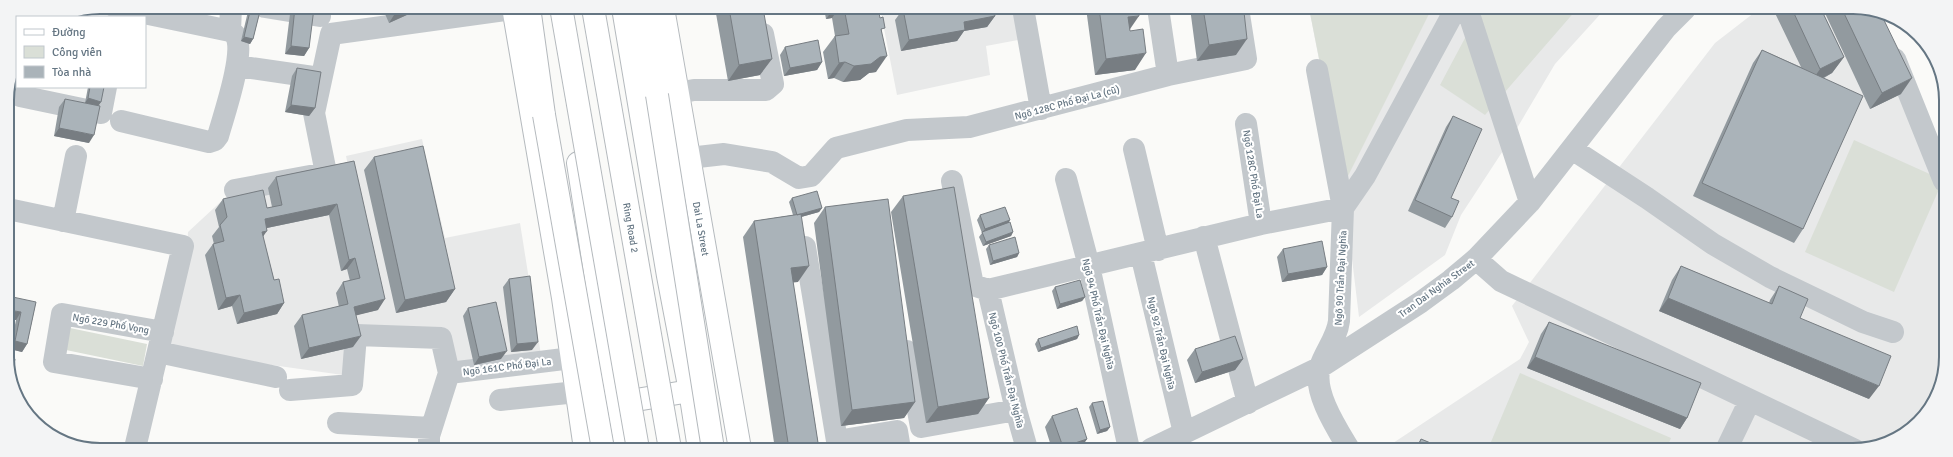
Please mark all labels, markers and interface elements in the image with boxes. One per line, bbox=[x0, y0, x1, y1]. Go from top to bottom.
legend bbox=[16, 16, 146, 88]
text: Đường bbox=[52, 25, 86, 40]
text: Công viên bbox=[52, 45, 102, 60]
text: Tòa nhà bbox=[52, 65, 91, 80]
street label: Ngõ 128C Phố Đại La (cũ) bbox=[1013, 83, 1121, 123]
street label: Ngõ 128C Phố Đại La bbox=[1240, 129, 1266, 219]
street label: Dai La Street bbox=[690, 201, 711, 257]
street label: Ring Road 2 bbox=[620, 202, 641, 254]
street label: Ngõ 90 Trần Đại Nghĩa bbox=[1333, 230, 1349, 326]
street label: Tran Dai Nghia Street bbox=[1396, 257, 1477, 320]
street label: Ngõ 94 Phố Trần Đại Nghĩa bbox=[1079, 258, 1117, 371]
street label: Ngõ 92 Trần Đại Nghĩa bbox=[1144, 296, 1178, 391]
street label: Ngõ 229 Phố Vọng bbox=[72, 311, 150, 337]
street label: Ngõ 100 Phố Trần Đại Nghĩa bbox=[986, 311, 1026, 429]
street label: Ngõ 161C Phố Đại La bbox=[462, 356, 552, 378]

